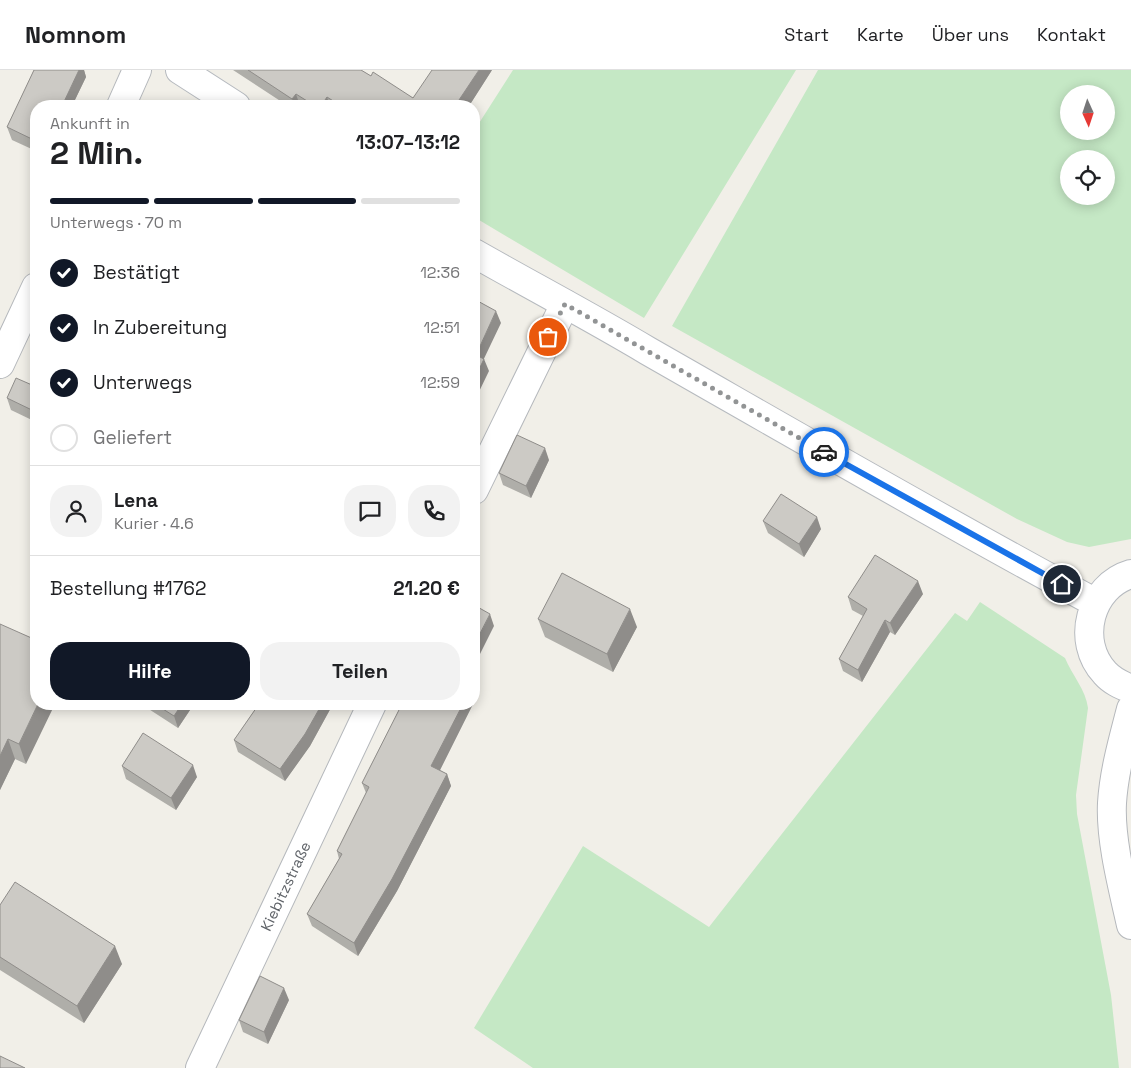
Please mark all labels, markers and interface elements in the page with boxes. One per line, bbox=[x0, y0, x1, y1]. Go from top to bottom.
text: Nomnom bbox=[25, 19, 126, 50]
text: Start bbox=[784, 23, 829, 46]
text: Karte bbox=[857, 23, 904, 46]
text: Über uns bbox=[932, 23, 1009, 46]
text: Kontakt bbox=[1037, 23, 1106, 46]
north arrow bbox=[1060, 85, 1115, 140]
map controls bbox=[1060, 85, 1115, 205]
text: Ankunft in bbox=[50, 113, 130, 134]
text: 13:07–13:12 bbox=[356, 130, 460, 155]
text: 2 Min. bbox=[50, 133, 143, 173]
button: locate bbox=[1060, 150, 1115, 205]
text: Unterwegs · 70 m bbox=[50, 212, 182, 233]
icon: check bbox=[50, 259, 78, 287]
text: Bestätigt bbox=[93, 260, 180, 285]
text: 12:36 bbox=[420, 262, 460, 283]
icon: check bbox=[50, 314, 78, 342]
text: In Zubereitung bbox=[93, 315, 227, 340]
pin bbox=[527, 316, 569, 358]
text: 12:51 bbox=[424, 317, 460, 338]
icon: bag bbox=[534, 323, 562, 351]
icon: check bbox=[50, 369, 78, 397]
text: Unterwegs bbox=[93, 370, 192, 395]
text: 12:59 bbox=[420, 372, 460, 393]
text: Geliefert bbox=[93, 425, 172, 450]
courier bbox=[799, 427, 849, 477]
icon: car bbox=[810, 438, 838, 466]
button: person bbox=[50, 485, 102, 537]
button: chat bbox=[344, 485, 396, 537]
button: phone bbox=[408, 485, 460, 537]
text: Lena bbox=[114, 488, 158, 513]
text: Kurier · 4.6 bbox=[114, 513, 194, 534]
pin bbox=[1041, 563, 1083, 605]
icon: home bbox=[1048, 570, 1076, 598]
text: Bestellung #1762 bbox=[50, 576, 206, 601]
text: 21.20 € bbox=[393, 576, 460, 601]
button: Hilfe bbox=[50, 642, 250, 700]
button: Teilen bbox=[260, 642, 460, 700]
street label: Kiebitzstraße bbox=[256, 838, 315, 934]

